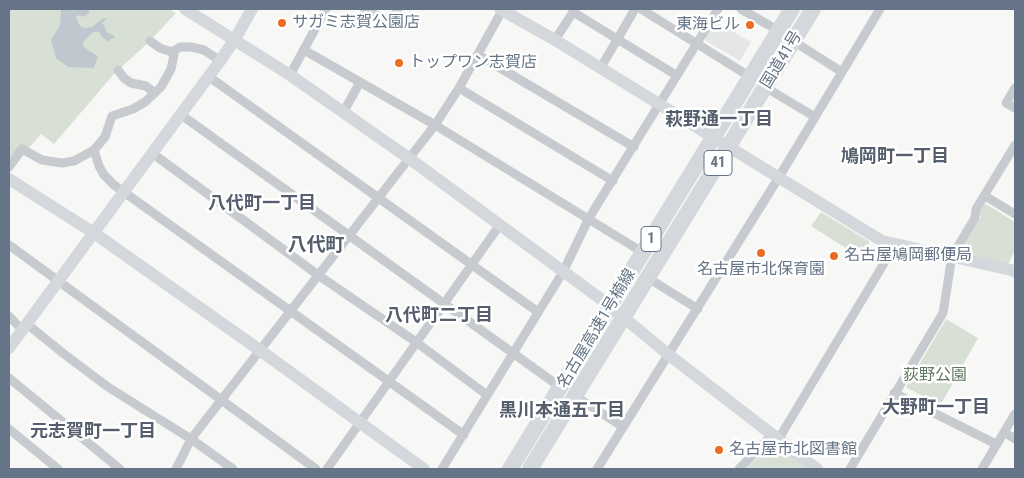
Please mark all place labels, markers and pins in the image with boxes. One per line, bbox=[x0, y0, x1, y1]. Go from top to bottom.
place label: サガミ志賀公園店 bbox=[292, 13, 420, 33]
place label: 東海ビル bbox=[676, 15, 740, 35]
marker: サガミ志賀公園店 bbox=[276, 17, 288, 29]
marker: 東海ビル bbox=[744, 19, 756, 31]
place label: トップワン志賀店 bbox=[409, 53, 537, 73]
marker: トップワン志賀店 bbox=[393, 57, 405, 69]
place label: 名古屋鳩岡郵便局 bbox=[844, 246, 972, 266]
marker: 名古屋市北保育園 bbox=[755, 247, 767, 259]
marker: 名古屋鳩岡郵便局 bbox=[828, 250, 840, 262]
place label: 名古屋市北保育園 bbox=[697, 260, 825, 280]
place label: 名古屋市北図書館 bbox=[729, 440, 857, 460]
marker: 名古屋市北図書館 bbox=[713, 444, 725, 456]

